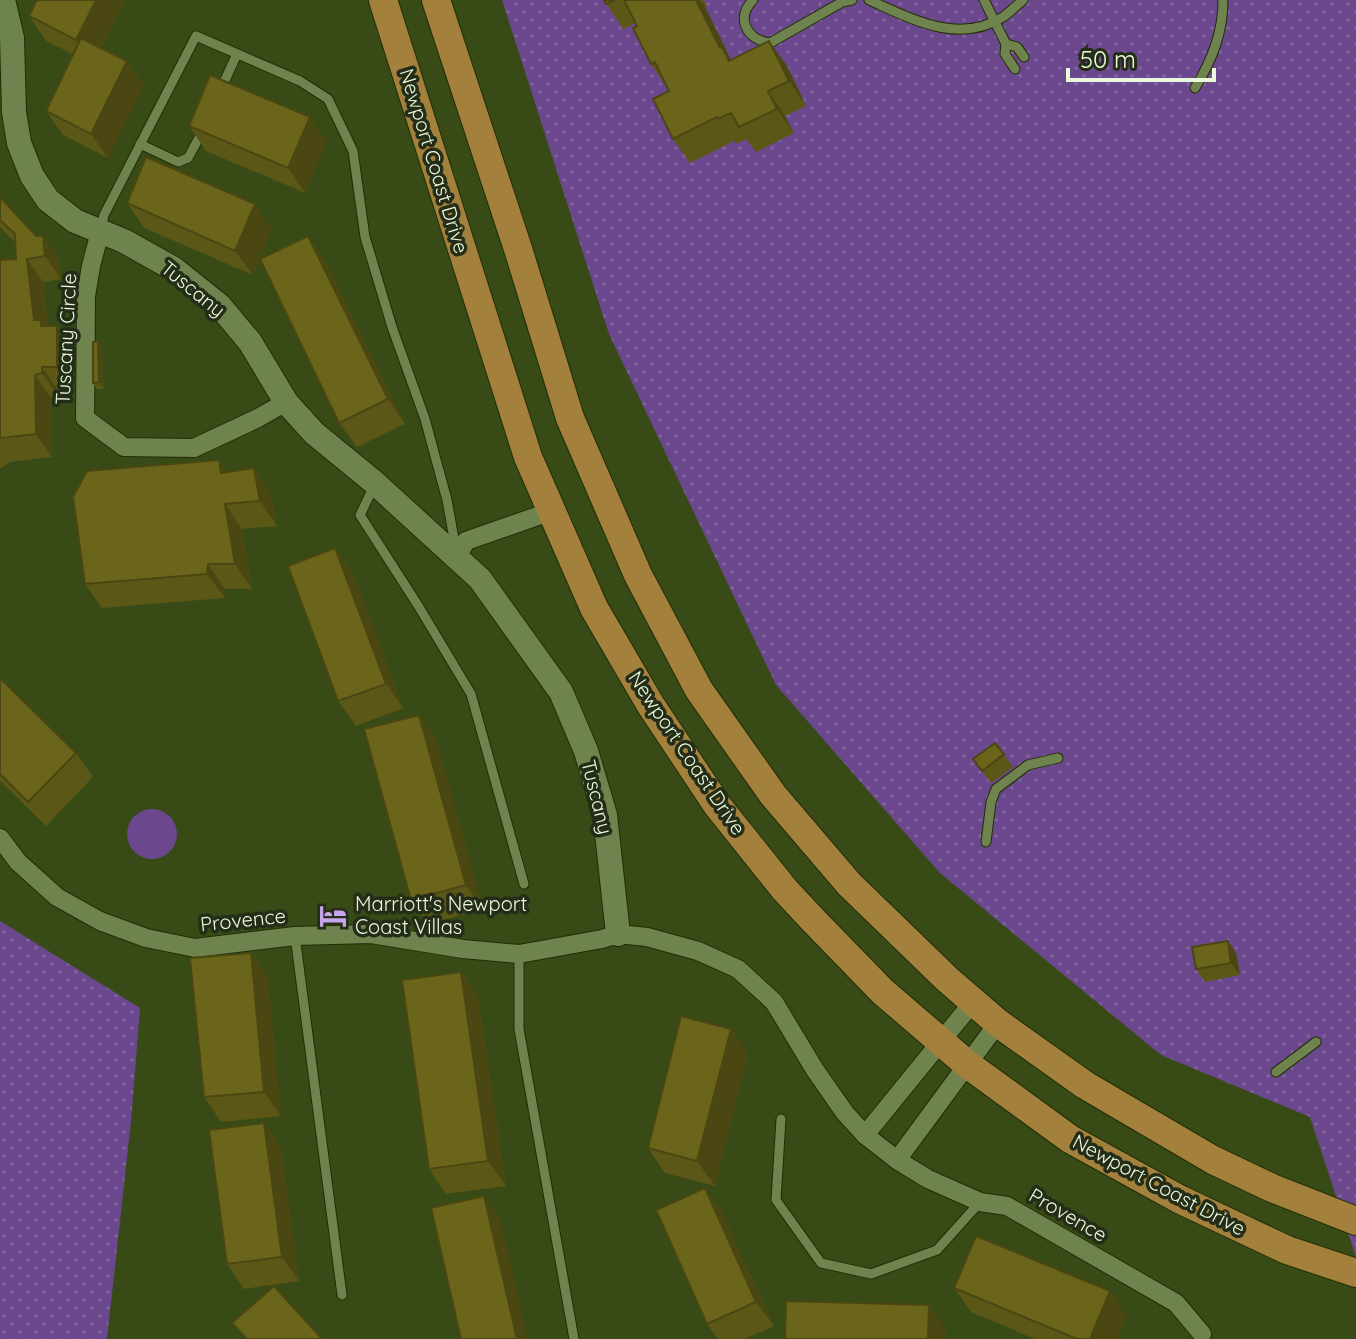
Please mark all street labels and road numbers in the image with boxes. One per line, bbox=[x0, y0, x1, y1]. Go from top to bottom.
street label: Newport Coast Drive bbox=[394, 65, 475, 256]
street label: Tuscany bbox=[156, 255, 231, 322]
street label: Tuscany Circle bbox=[50, 272, 81, 405]
street label: Newport Coast Drive bbox=[623, 666, 751, 839]
street label: Tuscany bbox=[576, 757, 619, 837]
street label: Provence bbox=[199, 903, 287, 936]
street label: Newport Coast Drive bbox=[1069, 1128, 1250, 1241]
street label: Provence bbox=[1025, 1182, 1112, 1247]

